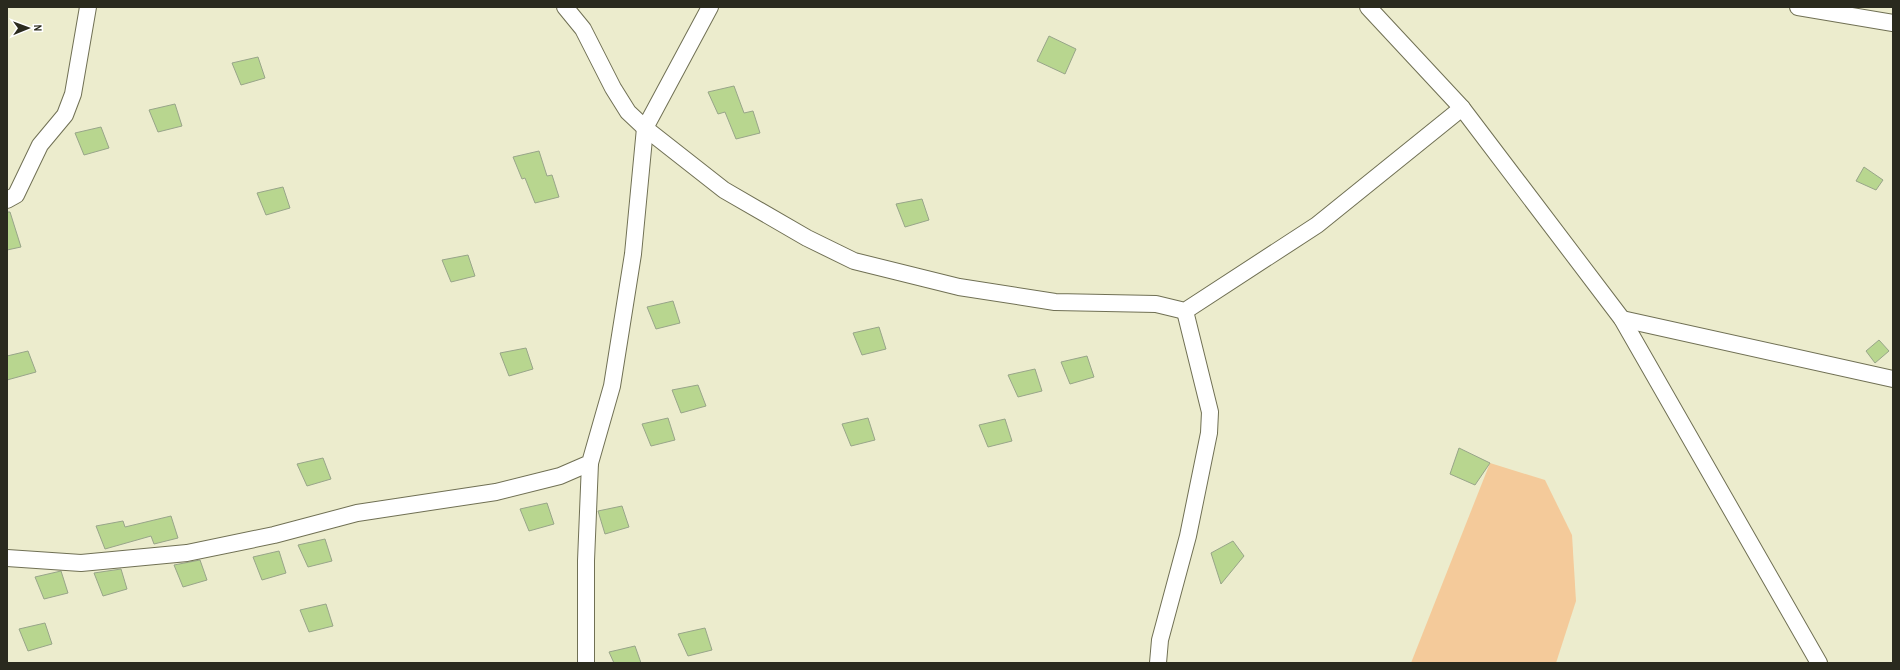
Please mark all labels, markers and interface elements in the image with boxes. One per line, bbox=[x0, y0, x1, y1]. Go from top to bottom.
north arrow bbox=[8, 8, 48, 48]
text: N bbox=[31, 24, 45, 31]

